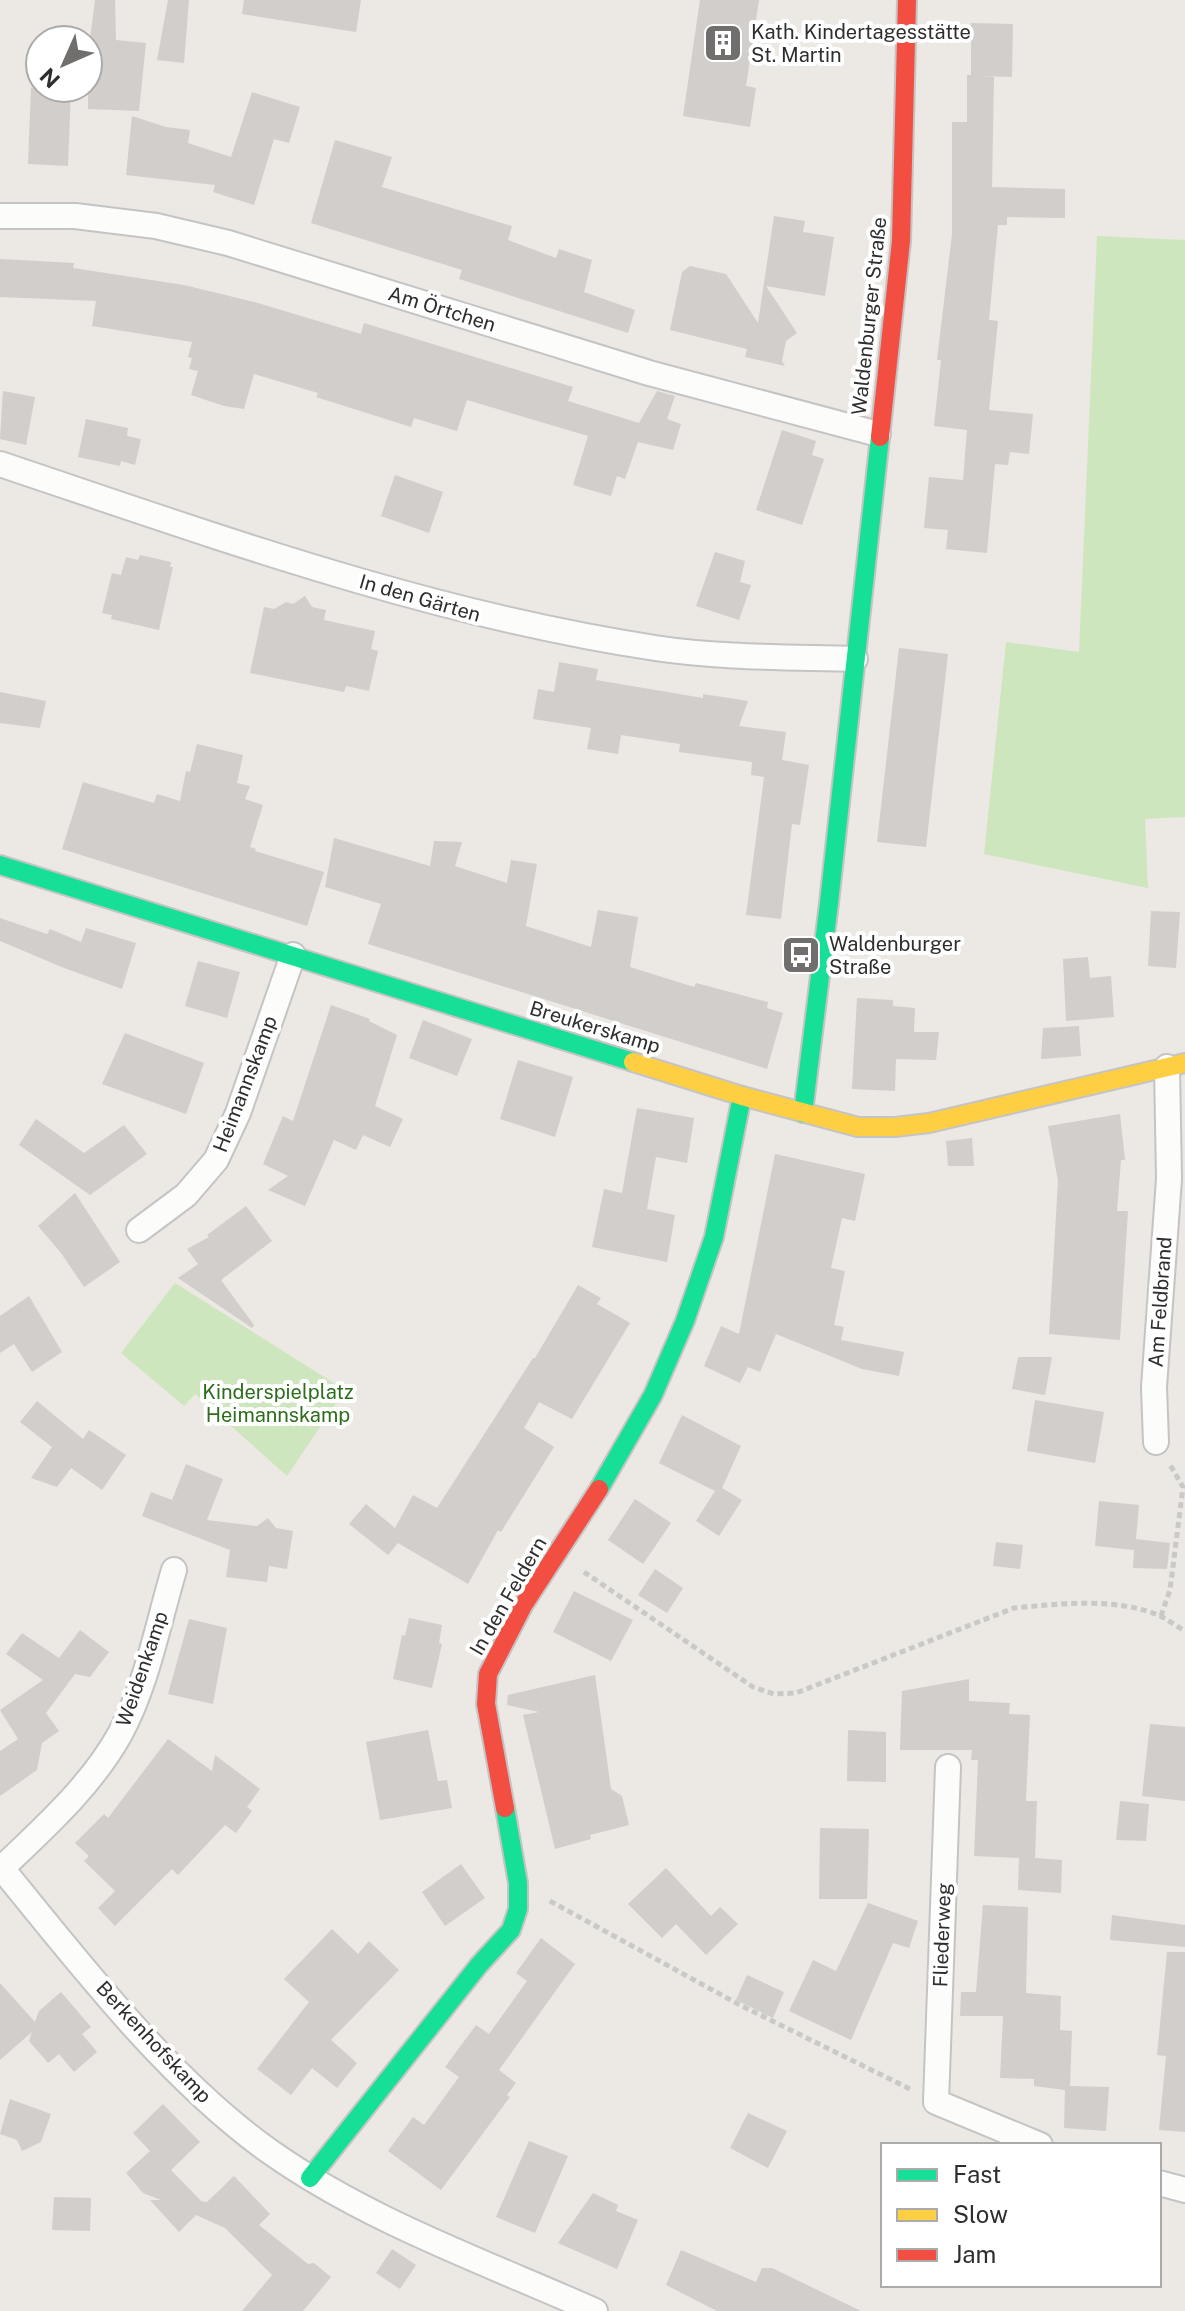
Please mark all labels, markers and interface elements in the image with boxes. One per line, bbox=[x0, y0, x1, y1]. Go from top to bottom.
place label: Kath. Kindertagesstätte St. Martin bbox=[751, 20, 971, 67]
building icon: Kath. Kindertagesstätte St. Martin bbox=[702, 22, 744, 64]
north arrow bbox=[24, 24, 104, 104]
text: N bbox=[35, 63, 65, 93]
street label: Waldenburger Straße bbox=[847, 216, 891, 416]
street label: Am Örtchen bbox=[385, 280, 499, 337]
street label: In den Gärten bbox=[357, 569, 483, 627]
place label: Waldenburger Straße bbox=[829, 932, 961, 979]
bus stop icon: Waldenburger Straße bbox=[780, 934, 822, 976]
street label: Breukerskamp bbox=[527, 996, 663, 1058]
street label: Heimannskamp bbox=[208, 1012, 282, 1156]
street label: Am Feldbrand bbox=[1143, 1236, 1177, 1368]
park label: Kinderspielplatz Heimannskamp bbox=[202, 1380, 354, 1427]
street label: In den Feldern bbox=[464, 1533, 552, 1659]
street label: Weidenkamp bbox=[111, 1608, 173, 1730]
street label: Fliederweg bbox=[928, 1882, 956, 1988]
street label: Berkenhofskamp bbox=[91, 1976, 217, 2108]
legend bbox=[881, 2143, 1161, 2287]
text: Fast bbox=[953, 2160, 1001, 2188]
text: Slow bbox=[953, 2200, 1008, 2228]
text: Jam bbox=[953, 2240, 996, 2268]

